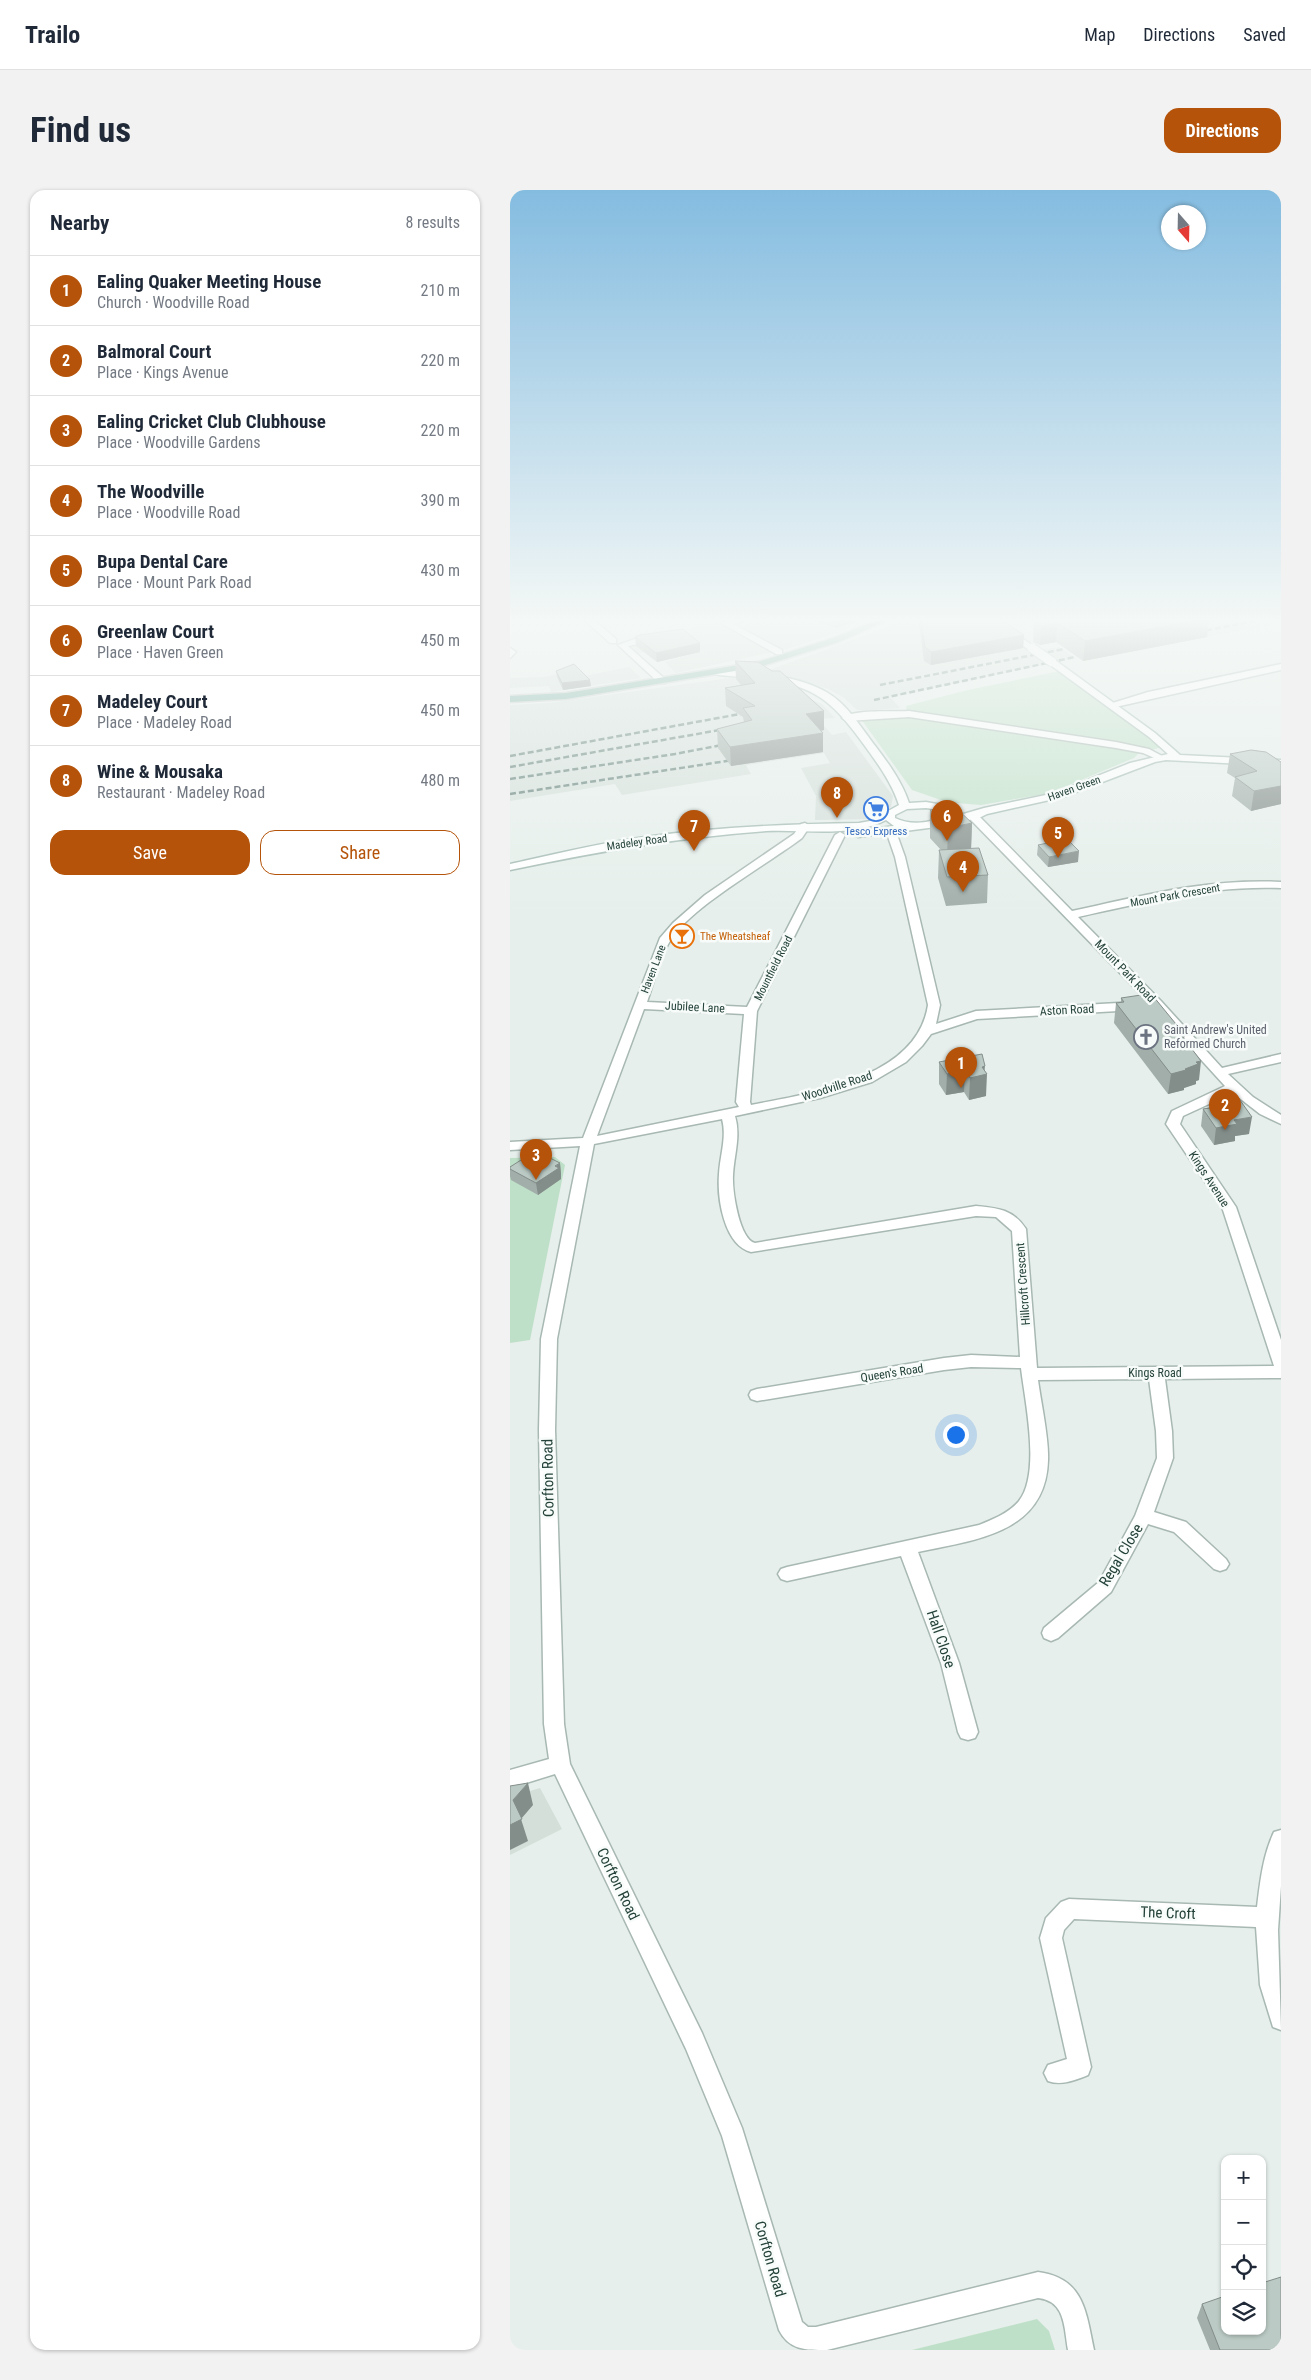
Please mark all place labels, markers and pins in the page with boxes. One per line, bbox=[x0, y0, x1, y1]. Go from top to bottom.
pin: 8 bbox=[821, 777, 853, 818]
supermarket icon: Tesco Express bbox=[863, 796, 889, 822]
pin: 6 bbox=[931, 800, 963, 841]
pin: 7 bbox=[678, 810, 710, 851]
pin: 5 bbox=[1042, 817, 1074, 858]
place label: Tesco Express bbox=[845, 825, 907, 838]
pin: 4 bbox=[947, 851, 979, 892]
bar icon: The Wheatsheaf bbox=[669, 923, 695, 949]
place label: The Wheatsheaf bbox=[700, 930, 771, 943]
place label: Saint Andrew's United Reformed Church bbox=[1164, 1023, 1267, 1051]
church icon: Saint Andrew's United Reformed Church bbox=[1133, 1024, 1159, 1050]
pin: 1 bbox=[945, 1047, 977, 1088]
pin: 2 bbox=[1209, 1089, 1241, 1130]
pin: 3 bbox=[520, 1139, 552, 1180]

